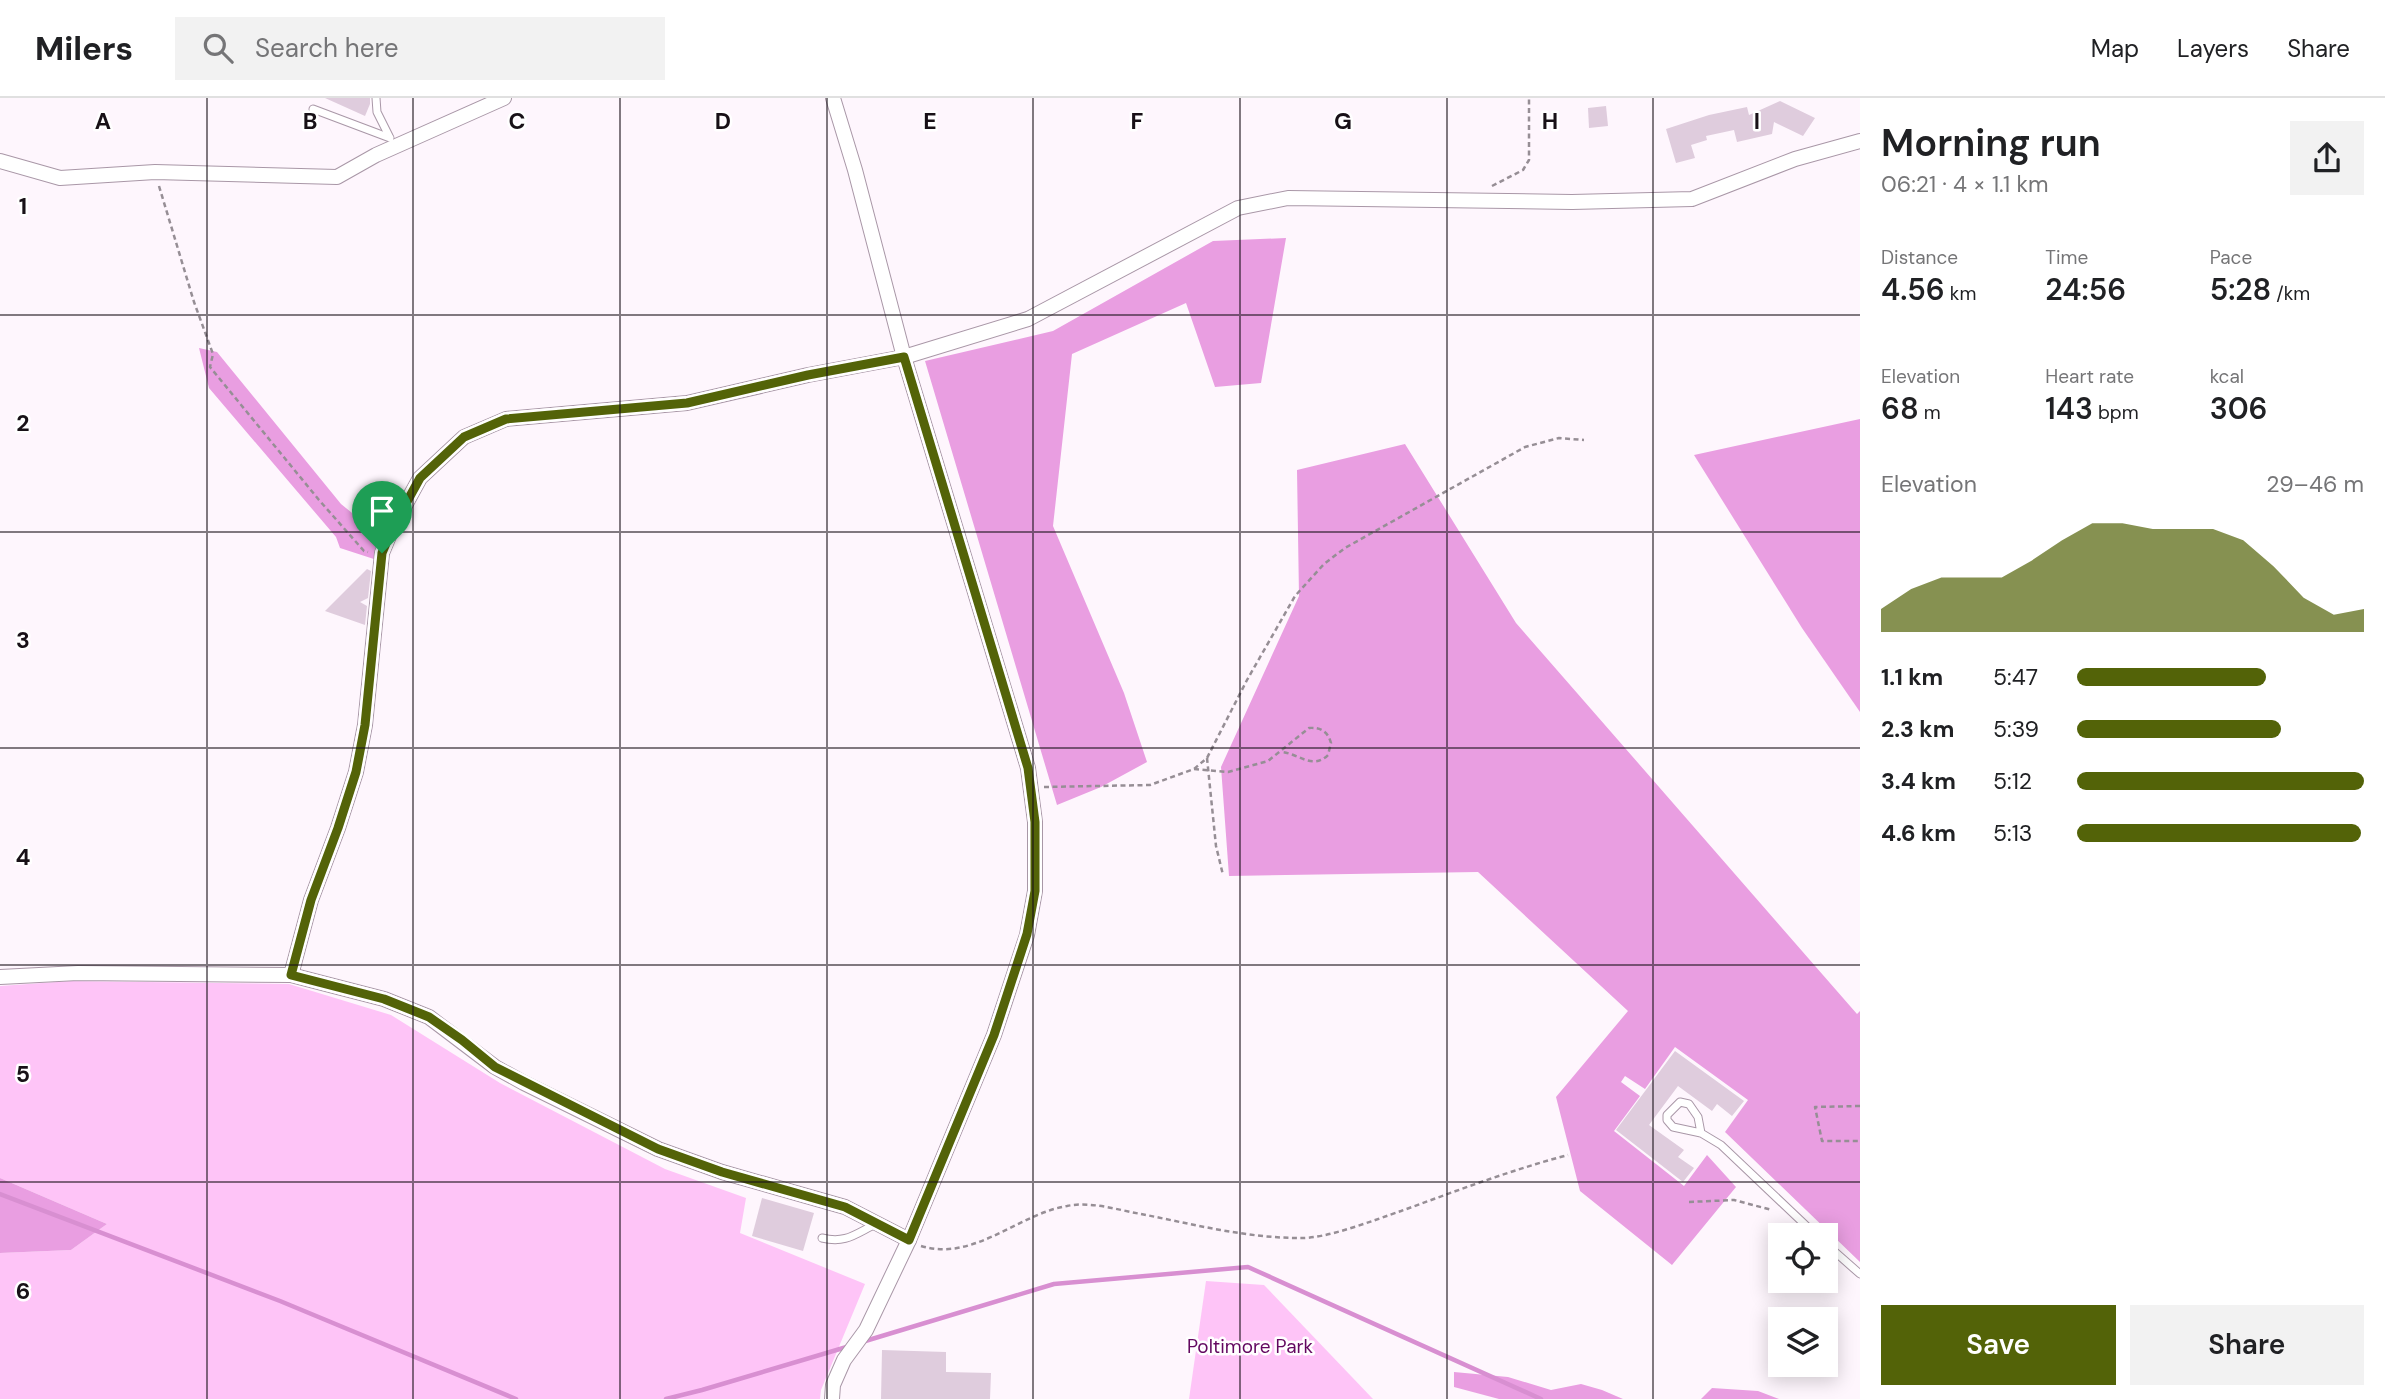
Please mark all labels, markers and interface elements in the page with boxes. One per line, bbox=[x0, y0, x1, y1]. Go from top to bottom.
search box bbox=[175, 17, 665, 80]
text: Milers bbox=[35, 27, 133, 70]
icon: search bbox=[199, 29, 237, 67]
text: Search here bbox=[255, 31, 398, 65]
text: Map bbox=[2091, 33, 2139, 64]
text: Layers bbox=[2177, 33, 2249, 64]
text: Share bbox=[2287, 33, 2350, 64]
text: A bbox=[95, 106, 111, 136]
text: B bbox=[303, 106, 317, 136]
text: C bbox=[509, 106, 525, 136]
text: D bbox=[715, 106, 731, 136]
text: E bbox=[923, 106, 937, 136]
text: F bbox=[1131, 106, 1144, 136]
text: G bbox=[1334, 106, 1352, 136]
text: H bbox=[1542, 106, 1558, 136]
text: I bbox=[1754, 106, 1760, 136]
text: Morning run bbox=[1881, 118, 2101, 168]
button: share bbox=[2290, 121, 2364, 195]
text: 06:21 · 4 × 1.1 km bbox=[1881, 169, 2048, 199]
text: 1 bbox=[19, 191, 27, 221]
text: Distance bbox=[1881, 245, 1958, 270]
text: Time bbox=[2045, 245, 2088, 270]
text: Pace bbox=[2210, 245, 2252, 270]
text: 4.56 bbox=[1881, 270, 1945, 309]
text: 24:56 bbox=[2045, 270, 2126, 309]
text: 5:28 bbox=[2210, 270, 2271, 309]
text: km bbox=[1945, 281, 1976, 306]
text: /km bbox=[2271, 281, 2310, 306]
text: Elevation bbox=[1881, 364, 1960, 389]
text: Heart rate bbox=[2045, 364, 2134, 389]
text: kcal bbox=[2210, 364, 2244, 389]
text: 68 bbox=[1881, 389, 1919, 428]
text: 143 bbox=[2045, 389, 2093, 428]
text: 306 bbox=[2210, 389, 2268, 428]
text: m bbox=[1919, 400, 1941, 425]
text: bpm bbox=[2093, 400, 2139, 425]
text: 2 bbox=[16, 408, 30, 438]
text: Elevation bbox=[1881, 469, 1977, 499]
text: 29–46 m bbox=[2266, 469, 2364, 499]
pin bbox=[352, 481, 412, 553]
icon: arrive bbox=[363, 492, 401, 530]
text: 3 bbox=[16, 625, 30, 655]
text: 1.1 km bbox=[1881, 662, 1943, 692]
text: 5:47 bbox=[1993, 662, 2038, 692]
text: 2.3 km bbox=[1881, 714, 1954, 744]
text: 5:39 bbox=[1993, 714, 2039, 744]
text: 3.4 km bbox=[1881, 766, 1956, 796]
text: 5:12 bbox=[1993, 766, 2032, 796]
text: 4.6 km bbox=[1881, 818, 1956, 848]
text: 5:13 bbox=[1993, 818, 2032, 848]
text: 4 bbox=[16, 842, 31, 872]
text: 5 bbox=[16, 1059, 30, 1089]
map controls bbox=[1768, 1223, 1838, 1377]
button: locate bbox=[1768, 1223, 1838, 1293]
text: 6 bbox=[16, 1276, 30, 1306]
button: Save bbox=[1881, 1305, 2116, 1385]
button: Share bbox=[2130, 1305, 2364, 1385]
button: layers bbox=[1768, 1307, 1838, 1377]
park label: Poltimore Park bbox=[1187, 1334, 1314, 1359]

